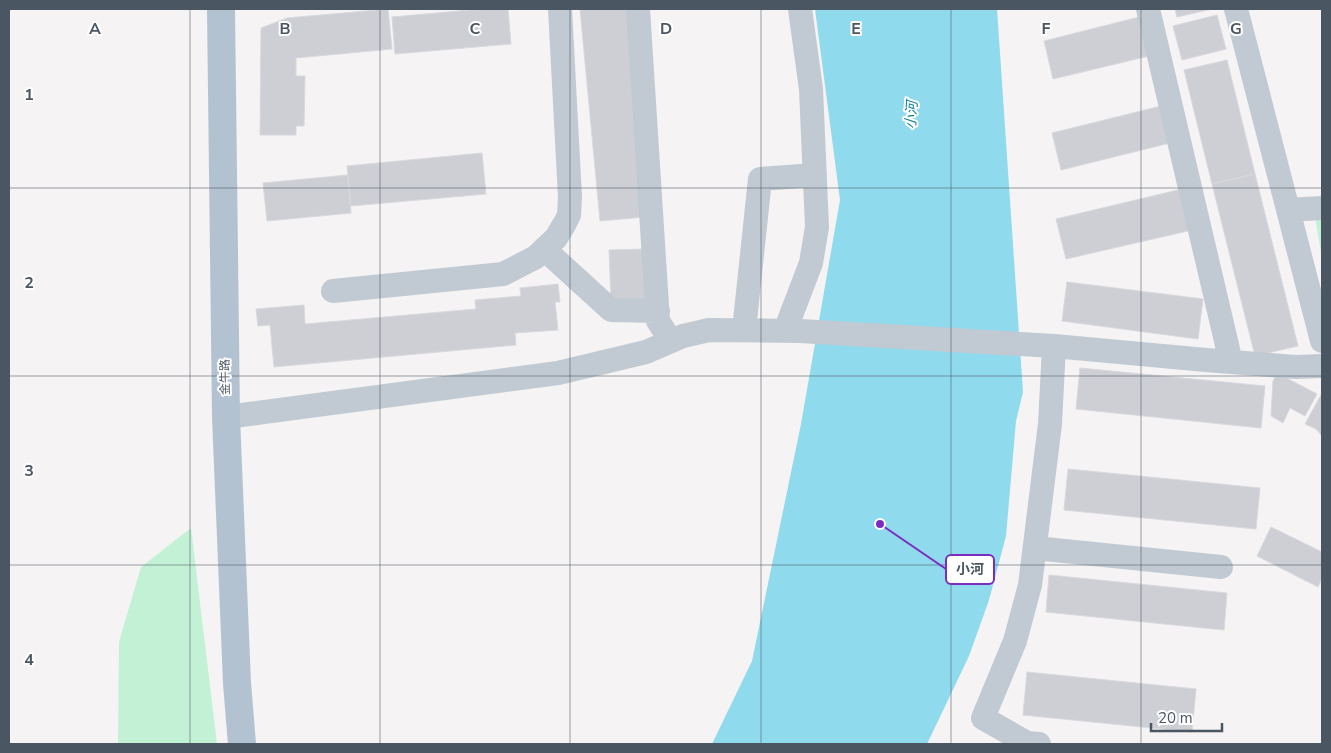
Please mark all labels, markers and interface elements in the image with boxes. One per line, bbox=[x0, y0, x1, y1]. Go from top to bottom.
text: A bbox=[89, 18, 101, 40]
text: B bbox=[279, 18, 291, 40]
text: C bbox=[470, 18, 481, 40]
text: D bbox=[660, 18, 672, 40]
text: E bbox=[851, 18, 861, 40]
text: F bbox=[1042, 18, 1051, 40]
text: G bbox=[1230, 18, 1242, 40]
text: 1 bbox=[24, 84, 34, 106]
water label: 小河 bbox=[901, 97, 922, 130]
text: 2 bbox=[24, 272, 34, 294]
street label: 金牛路 bbox=[217, 359, 233, 395]
text: 3 bbox=[24, 460, 34, 482]
callout: 小河 bbox=[946, 555, 994, 584]
text: 小河 bbox=[956, 560, 984, 579]
text: 4 bbox=[24, 649, 34, 671]
scale bar bbox=[1151, 700, 1222, 732]
text: 20 m bbox=[1158, 708, 1193, 728]

